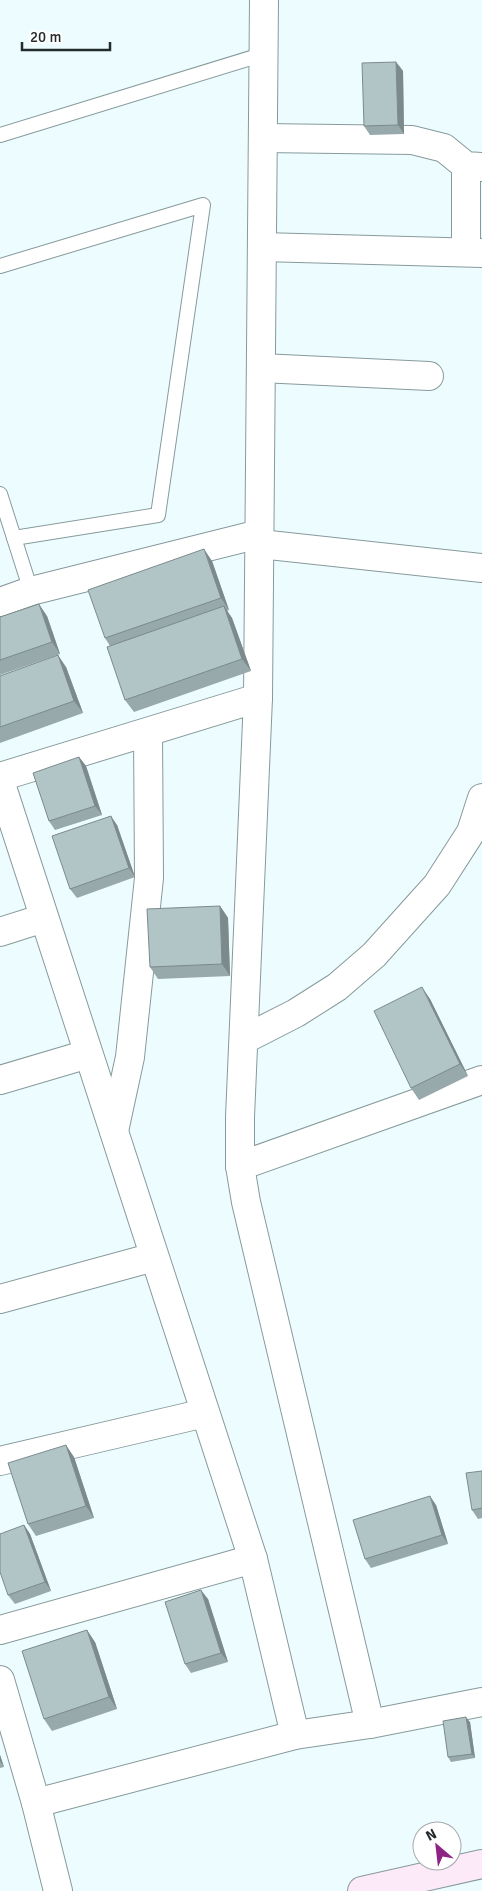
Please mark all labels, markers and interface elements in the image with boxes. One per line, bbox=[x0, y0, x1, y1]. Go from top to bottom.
scale bar bbox=[22, 20, 110, 52]
text: 20 m bbox=[30, 28, 61, 46]
north arrow bbox=[412, 1821, 462, 1871]
text: N bbox=[423, 1825, 439, 1845]

